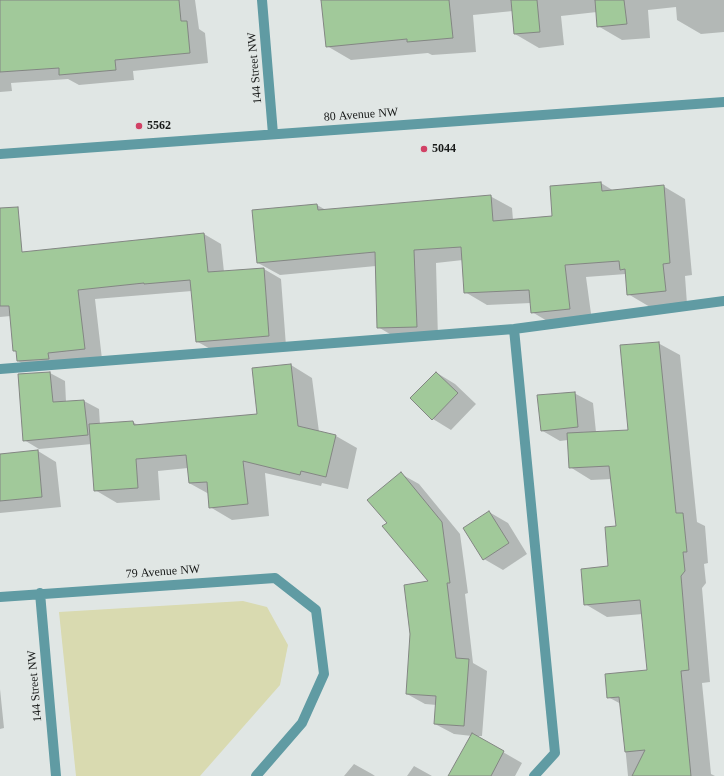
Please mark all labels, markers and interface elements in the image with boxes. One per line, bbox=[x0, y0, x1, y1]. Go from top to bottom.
street label: 144 Street NW bbox=[245, 32, 265, 104]
street label: 80 Avenue NW bbox=[323, 105, 399, 125]
place label: 5562 bbox=[147, 119, 171, 133]
marker: 5562 bbox=[134, 121, 144, 131]
place label: 5044 bbox=[432, 142, 456, 156]
marker: 5044 bbox=[419, 144, 429, 154]
street label: 79 Avenue NW bbox=[125, 562, 201, 582]
street label: 144 Street NW bbox=[25, 650, 45, 722]

